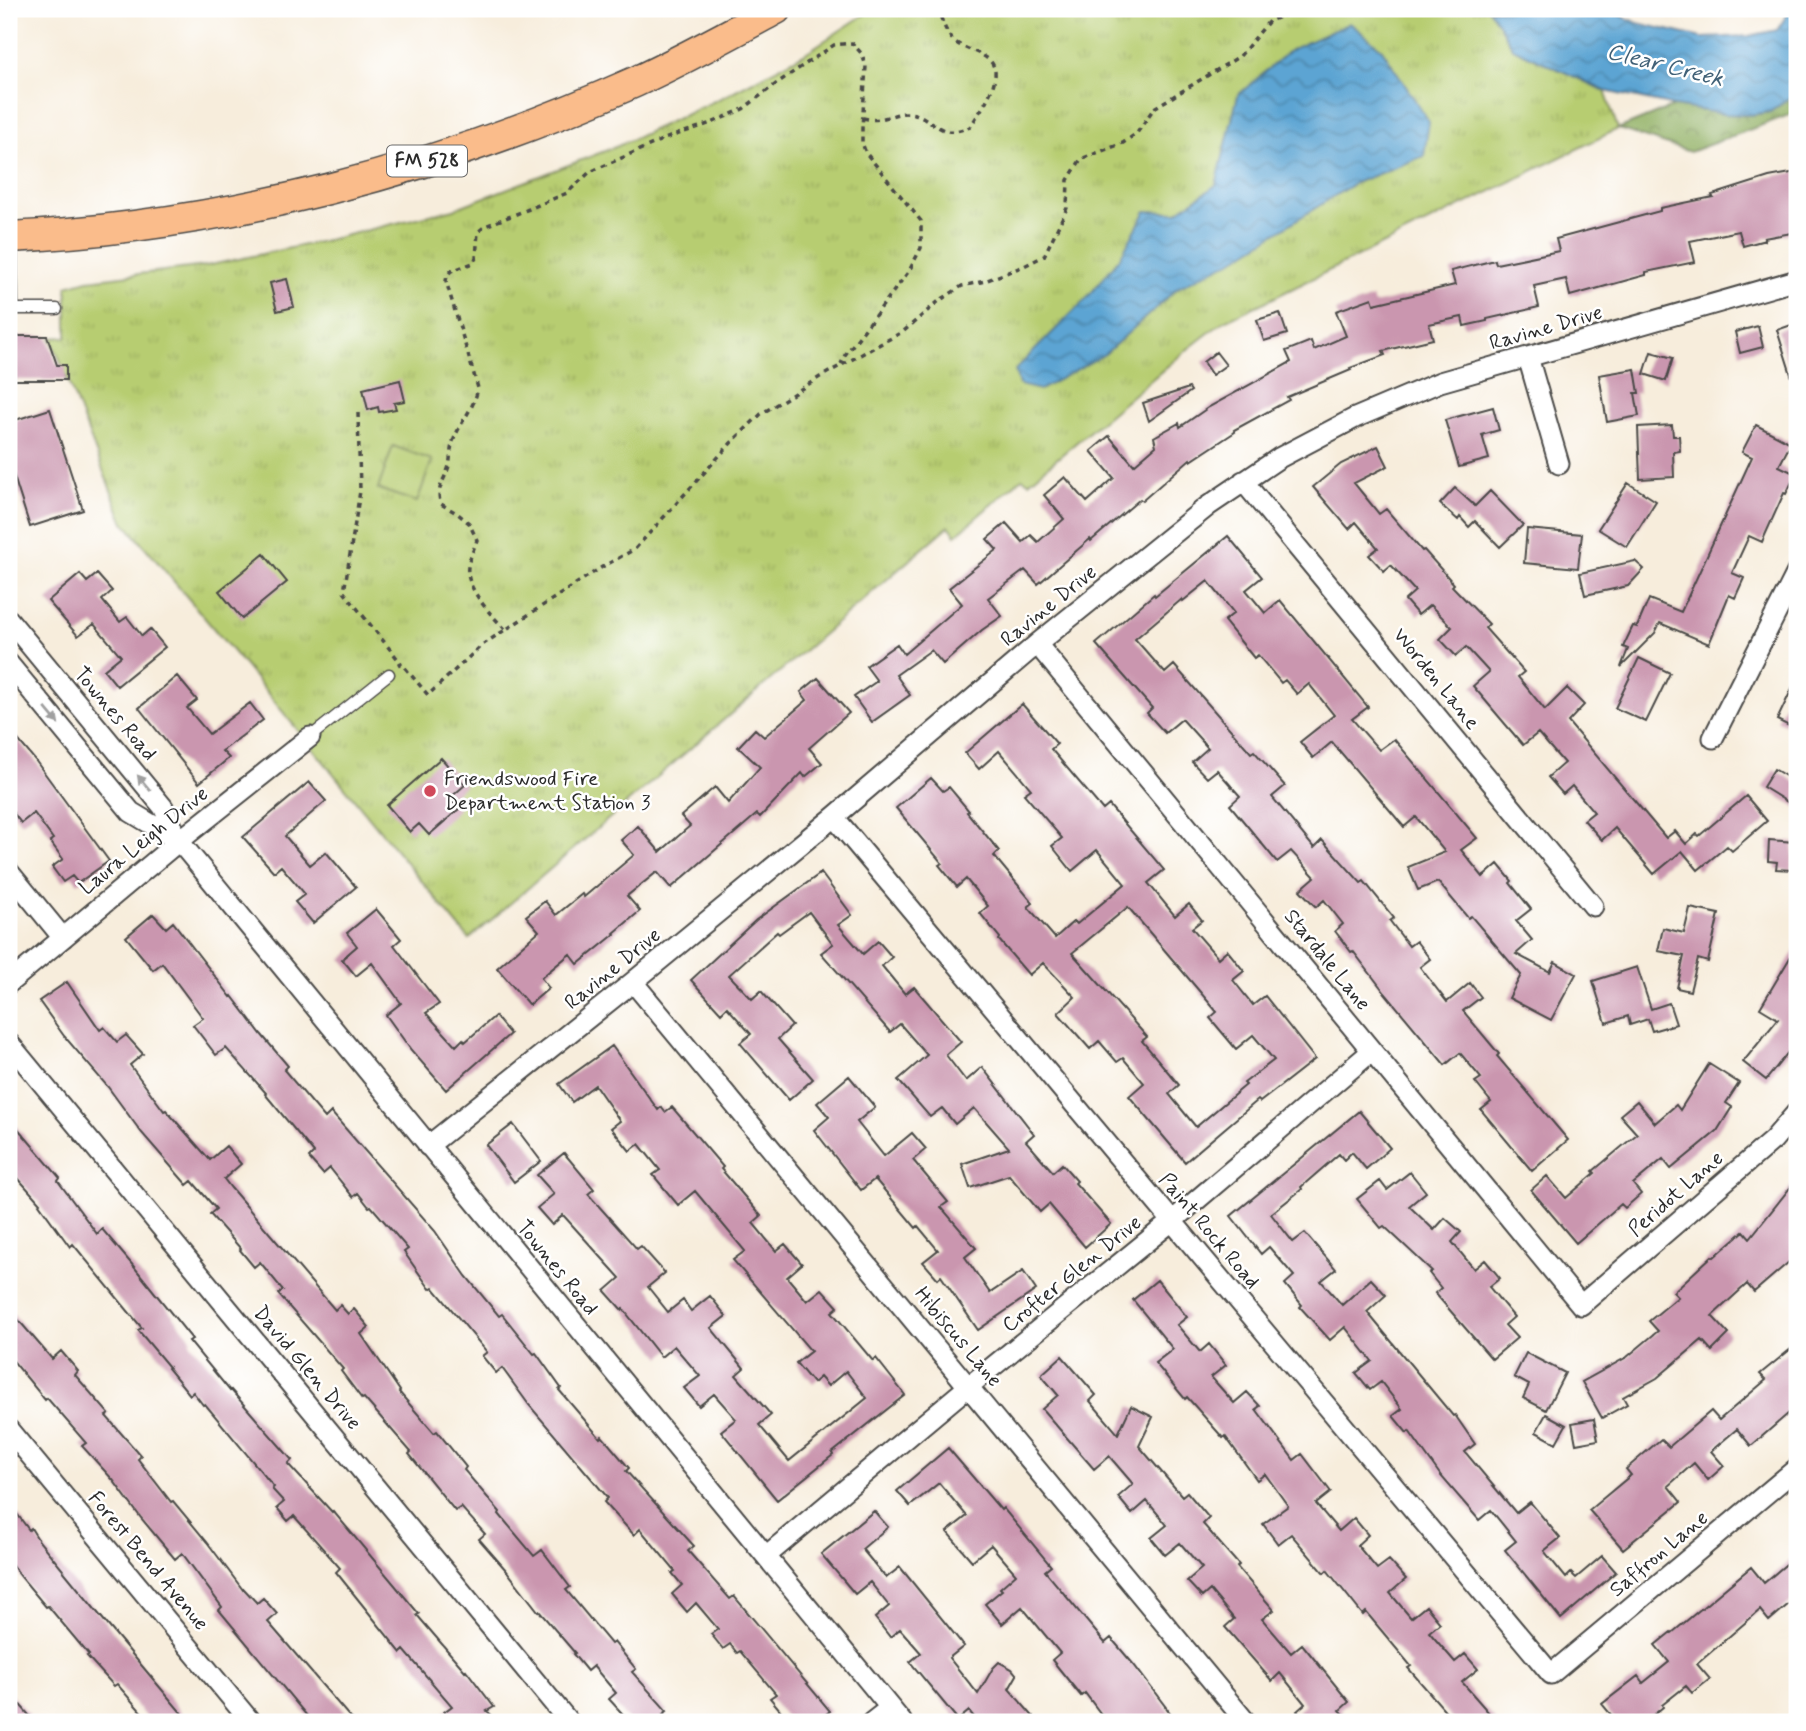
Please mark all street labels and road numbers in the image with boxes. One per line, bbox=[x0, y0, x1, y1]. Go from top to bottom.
road number: FM 528 bbox=[387, 146, 467, 176]
street label: Ravine Drive bbox=[1486, 299, 1606, 357]
street label: Ravine Drive bbox=[995, 559, 1103, 653]
street label: Worden Lane bbox=[1386, 622, 1486, 736]
street label: Townes Road bbox=[67, 661, 163, 767]
street label: Laura Leigh Drive bbox=[74, 780, 214, 902]
street label: Stardale Lane bbox=[1277, 903, 1377, 1017]
street label: Ravine Drive bbox=[559, 922, 667, 1016]
street label: Peridot Lane bbox=[1622, 1145, 1730, 1243]
street label: Paint Rock Road bbox=[1152, 1167, 1266, 1295]
street label: Crofter Glen Drive bbox=[996, 1209, 1148, 1339]
street label: Townes Road bbox=[510, 1214, 604, 1322]
street label: Hibiscus Lane bbox=[908, 1281, 1008, 1393]
street label: David Glen Drive bbox=[247, 1300, 367, 1436]
street label: Forest Bend Avenue bbox=[81, 1485, 215, 1637]
street label: Saffron Lane bbox=[1604, 1504, 1714, 1604]

